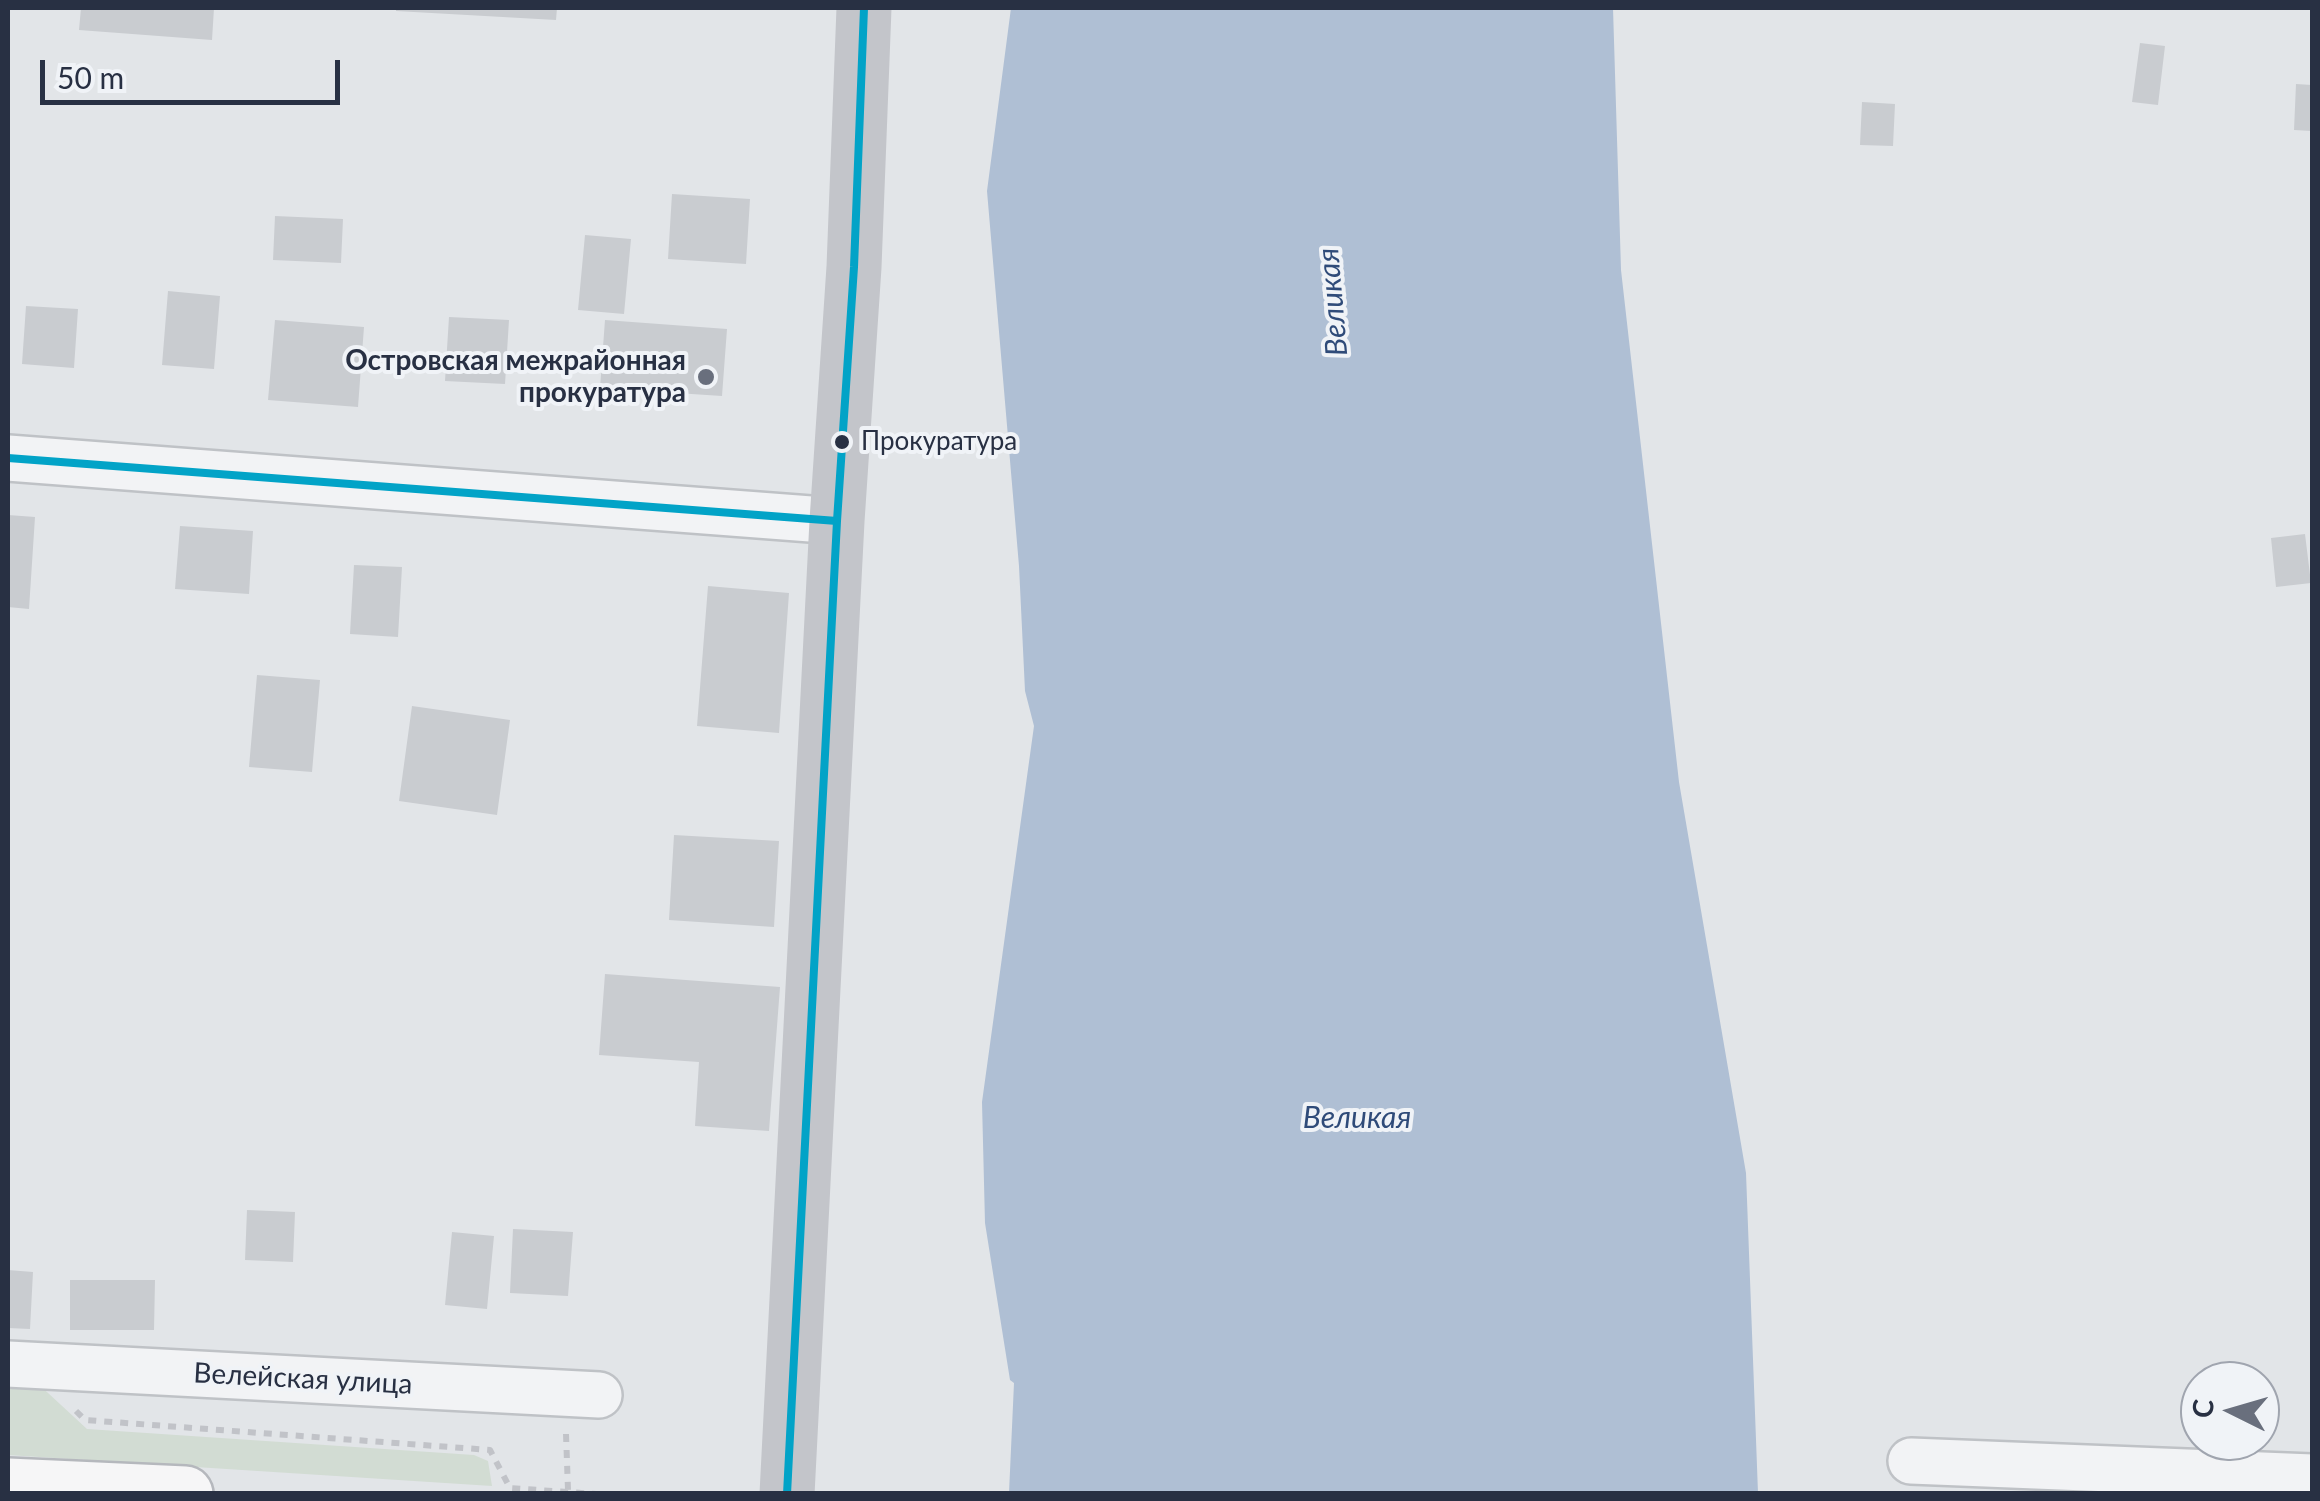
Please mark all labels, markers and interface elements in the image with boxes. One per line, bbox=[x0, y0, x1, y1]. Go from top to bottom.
scale bar bbox=[45, 40, 345, 102]
text: 50 m bbox=[57, 59, 124, 95]
water label: Великая bbox=[1310, 246, 1356, 358]
place label: Островская межрайонная прокуратура bbox=[345, 344, 686, 410]
marker: Островская межрайонная прокуратура bbox=[695, 366, 717, 388]
place label: Прокуратура bbox=[861, 426, 1017, 458]
marker: Прокуратура bbox=[832, 432, 852, 452]
water label: Великая bbox=[1303, 1100, 1411, 1136]
street label: Велейская улица bbox=[193, 1356, 413, 1402]
north arrow bbox=[2180, 1361, 2280, 1461]
text: С bbox=[2184, 1398, 2220, 1419]

